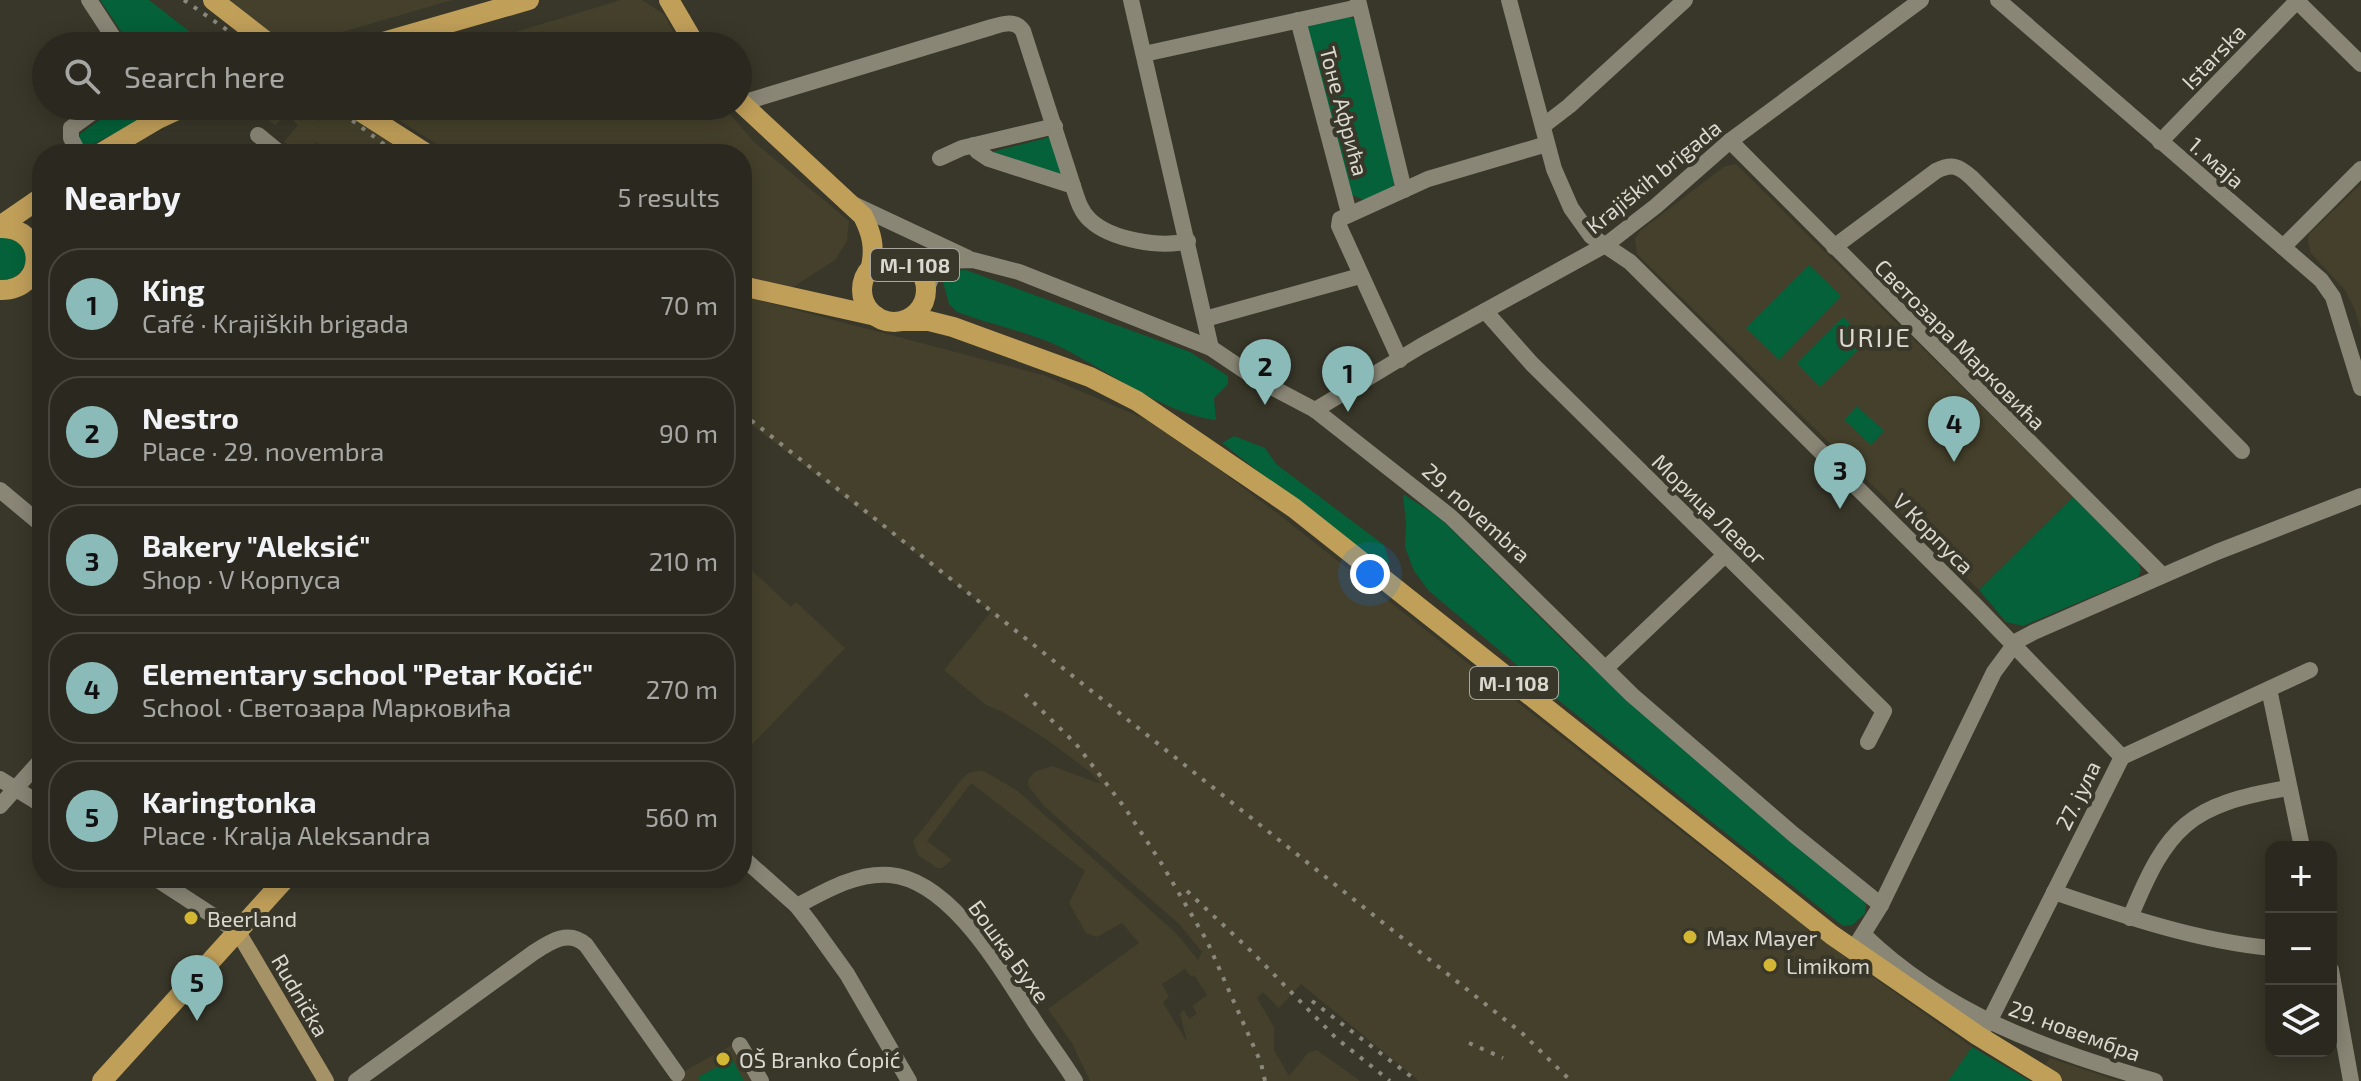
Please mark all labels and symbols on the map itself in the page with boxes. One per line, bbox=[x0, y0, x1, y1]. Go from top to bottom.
street label: Istarska bbox=[2176, 18, 2250, 94]
street label: Тоне Афрића bbox=[1315, 44, 1375, 178]
street label: Krajiških brigada bbox=[1580, 114, 1726, 239]
street label: 1. маја bbox=[2183, 131, 2250, 194]
road number: M-I 108 bbox=[871, 249, 959, 281]
street label: Светозара Марковића bbox=[1870, 253, 2052, 435]
district label: URIJE bbox=[1838, 321, 1912, 352]
pin: 2 bbox=[1239, 339, 1291, 405]
pin: 1 bbox=[1322, 346, 1374, 412]
pin: 4 bbox=[1928, 396, 1980, 462]
pin: 3 bbox=[1814, 443, 1866, 509]
street label: Морица Левог bbox=[1647, 448, 1773, 570]
street label: 29. novembra bbox=[1418, 457, 1536, 567]
street label: V Корпуса bbox=[1888, 487, 1980, 579]
your location bbox=[1350, 554, 1390, 594]
road number: M-I 108 bbox=[1470, 667, 1558, 699]
street label: 27. јула bbox=[2049, 756, 2106, 834]
street label: Бошка Бухе bbox=[963, 895, 1056, 1008]
place label: Beerland bbox=[207, 905, 297, 931]
marker: Beerland bbox=[182, 909, 200, 927]
place label: Max Mayer bbox=[1706, 924, 1818, 950]
marker: Max Mayer bbox=[1681, 928, 1699, 946]
street label: Rudnička bbox=[267, 949, 335, 1041]
place label: Limikom bbox=[1786, 952, 1870, 978]
pin: 5 bbox=[171, 955, 223, 1021]
marker: Limikom bbox=[1761, 956, 1779, 974]
street label: 29. новембра bbox=[2006, 994, 2144, 1066]
place label: OŠ Branko Ćopić bbox=[739, 1046, 901, 1072]
marker: OŠ Branko Ćopić bbox=[714, 1050, 732, 1068]

